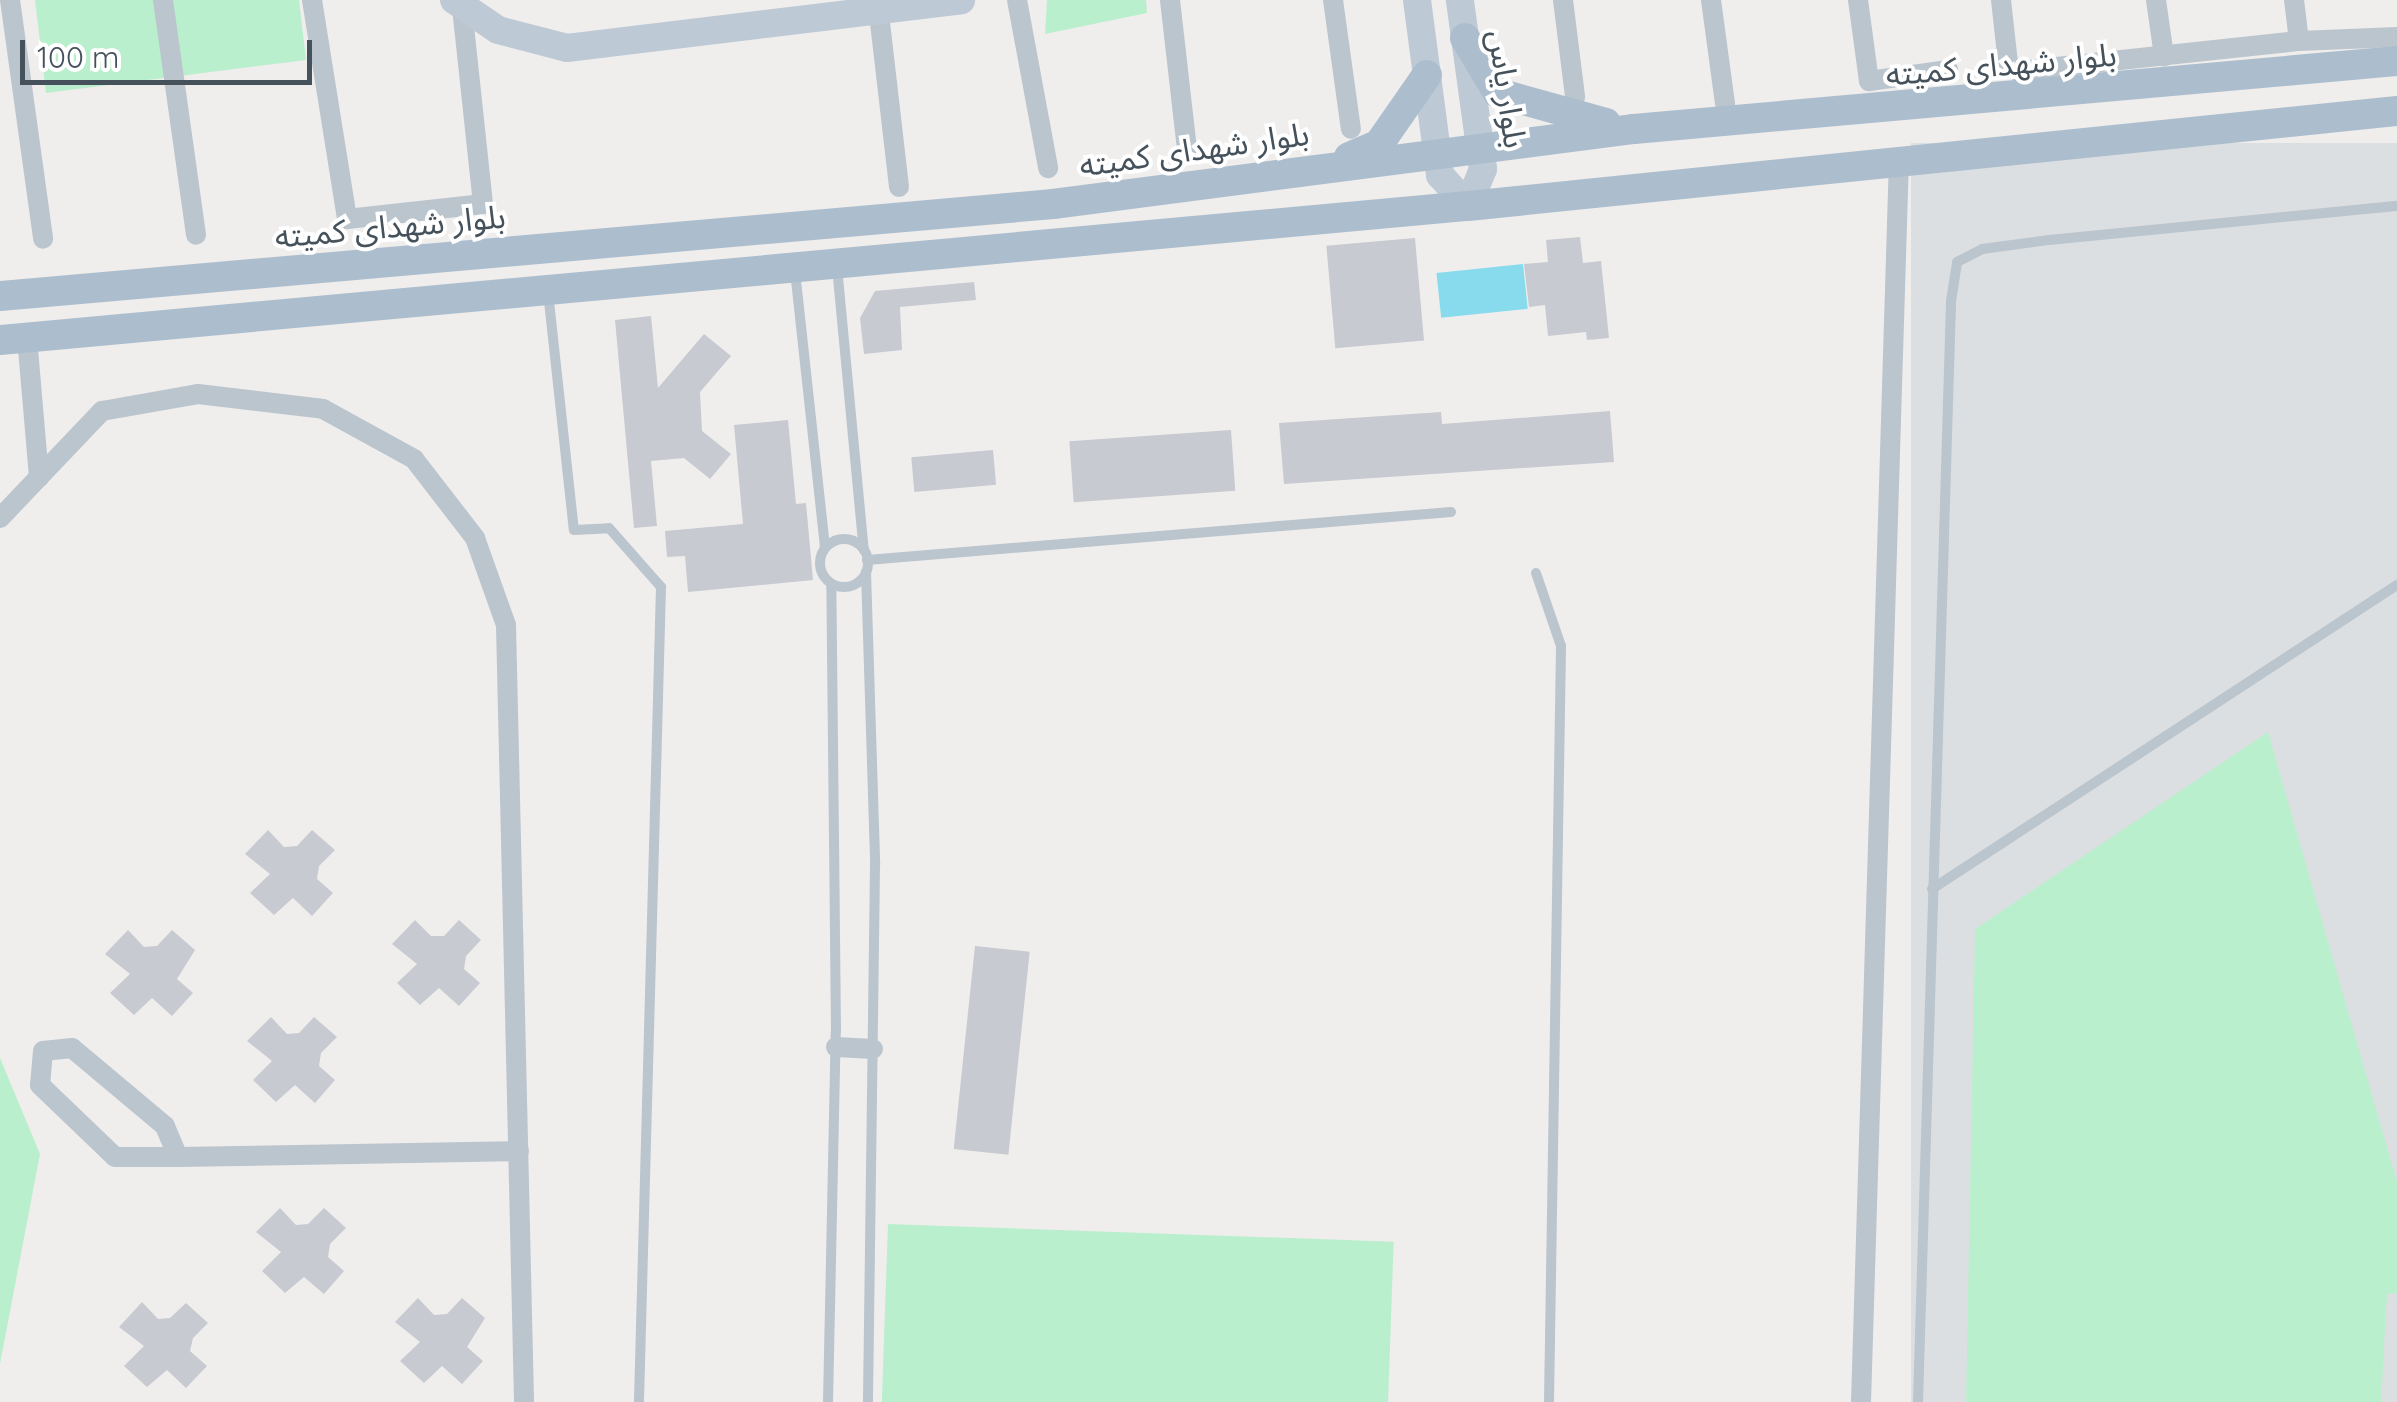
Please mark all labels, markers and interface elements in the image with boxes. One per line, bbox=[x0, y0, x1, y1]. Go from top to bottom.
scale bar bbox=[25, 20, 318, 82]
street label: بلوار یاس bbox=[1481, 27, 1535, 151]
street label: بلوار شهدای کمیته bbox=[1884, 35, 2118, 93]
text: 100 m bbox=[37, 38, 119, 76]
street label: بلوار شهدای کمیته bbox=[1077, 114, 1311, 184]
street label: بلوار شهدای کمیته bbox=[273, 197, 507, 255]

